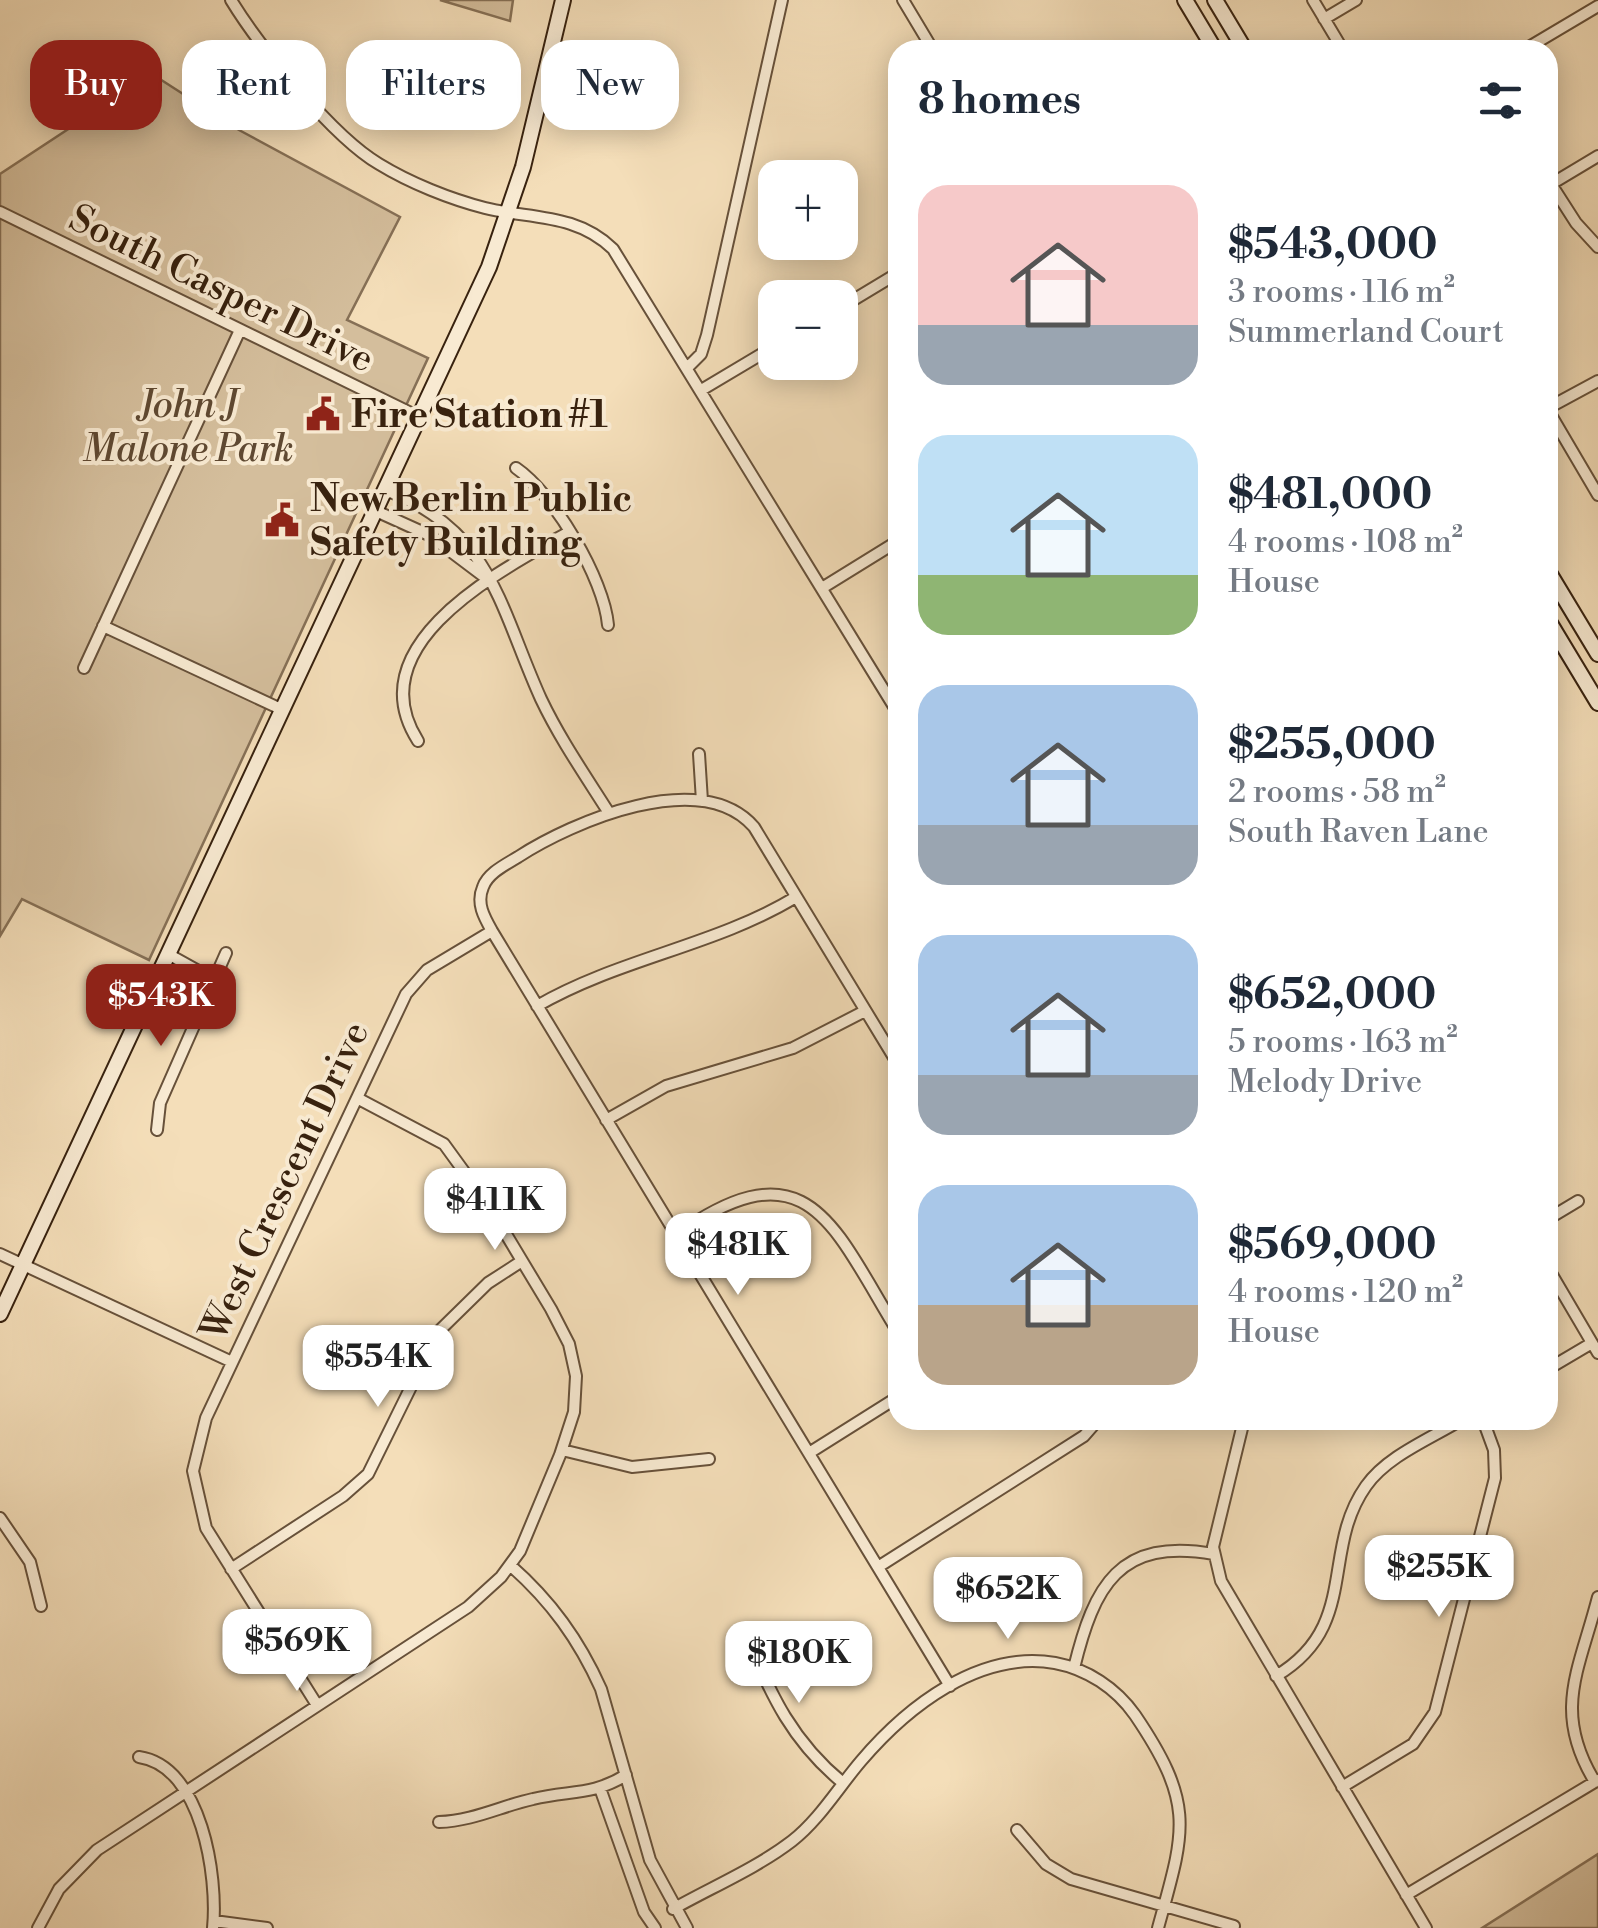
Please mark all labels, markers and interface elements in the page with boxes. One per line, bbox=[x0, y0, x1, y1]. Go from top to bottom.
chip: Buy bbox=[30, 40, 162, 130]
chip: Rent bbox=[182, 40, 326, 130]
chip: Filters bbox=[346, 40, 521, 130]
chip: New bbox=[541, 40, 679, 130]
icon: filters bbox=[1473, 73, 1528, 128]
text: 8 homes bbox=[918, 74, 1081, 127]
map controls bbox=[758, 160, 858, 380]
button: + bbox=[758, 160, 858, 260]
street label: South Casper Drive bbox=[61, 195, 381, 384]
text: $543,000 bbox=[1228, 219, 1438, 272]
icon: home bbox=[998, 225, 1118, 345]
text: 3 rooms · 116 m² bbox=[1228, 272, 1455, 312]
button: − bbox=[758, 280, 858, 380]
text: Summerland Court bbox=[1228, 312, 1504, 352]
park label: John J Malone Park bbox=[82, 382, 294, 473]
place label: Fire Station #1 bbox=[351, 392, 608, 439]
public building icon: Fire Station #1 bbox=[304, 395, 342, 433]
text: $481,000 bbox=[1228, 469, 1432, 522]
icon: home bbox=[998, 475, 1118, 595]
place label: New Berlin Public Safety Building bbox=[310, 476, 632, 567]
public building icon: New Berlin Public Safety Building bbox=[263, 501, 301, 539]
text: 4 rooms · 108 m² bbox=[1228, 522, 1463, 562]
text: House bbox=[1228, 562, 1320, 602]
text: $255,000 bbox=[1228, 719, 1436, 772]
icon: home bbox=[998, 725, 1118, 845]
text: 2 rooms · 58 m² bbox=[1228, 772, 1446, 812]
text: South Raven Lane bbox=[1228, 812, 1489, 852]
pin: $543K bbox=[91, 964, 231, 1049]
text: $652,000 bbox=[1228, 969, 1436, 1022]
icon: home bbox=[998, 975, 1118, 1095]
text: $543K bbox=[108, 976, 214, 1016]
street label: West Crescent Drive bbox=[190, 1015, 380, 1350]
text: 5 rooms · 163 m² bbox=[1228, 1022, 1458, 1062]
text: Melody Drive bbox=[1228, 1062, 1422, 1102]
pin: $411K bbox=[425, 1168, 565, 1253]
text: $411K bbox=[446, 1180, 544, 1220]
pin: $481K bbox=[668, 1213, 808, 1298]
text: $569,000 bbox=[1228, 1219, 1436, 1272]
text: $481K bbox=[687, 1225, 789, 1265]
icon: home bbox=[998, 1225, 1118, 1345]
text: 4 rooms · 120 m² bbox=[1228, 1272, 1463, 1312]
text: House bbox=[1228, 1312, 1320, 1352]
pin: $554K bbox=[308, 1325, 448, 1410]
text: $554K bbox=[325, 1337, 431, 1377]
pin: $255K bbox=[1369, 1535, 1509, 1620]
text: $255K bbox=[1387, 1547, 1491, 1587]
pin: $652K bbox=[938, 1557, 1078, 1642]
text: $652K bbox=[956, 1569, 1060, 1609]
pin: $569K bbox=[227, 1609, 367, 1694]
text: $569K bbox=[244, 1621, 350, 1661]
pin: $180K bbox=[729, 1621, 869, 1706]
text: $180K bbox=[747, 1633, 851, 1673]

